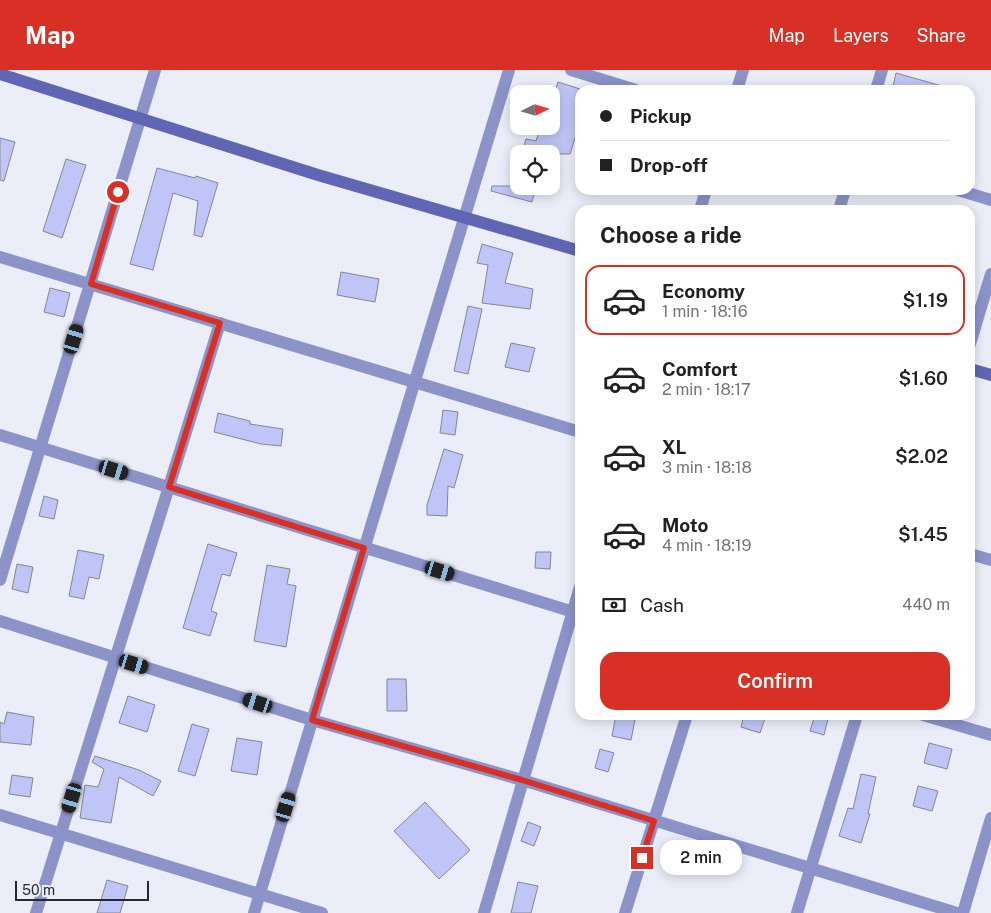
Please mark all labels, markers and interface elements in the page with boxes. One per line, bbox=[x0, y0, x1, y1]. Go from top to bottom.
text: Map bbox=[25, 21, 75, 49]
text: Map bbox=[769, 25, 805, 46]
text: Layers bbox=[833, 25, 889, 46]
text: Share bbox=[917, 25, 966, 46]
north arrow bbox=[510, 85, 560, 135]
map controls bbox=[510, 85, 560, 195]
text: Pickup bbox=[630, 105, 692, 127]
button: locate bbox=[510, 145, 560, 195]
text: Drop-off bbox=[630, 154, 707, 176]
route start bbox=[107, 181, 129, 203]
text: Choose a ride bbox=[600, 222, 742, 248]
icon: car bbox=[602, 278, 647, 323]
text: Economy bbox=[662, 280, 745, 302]
text: $1.19 bbox=[902, 289, 948, 311]
text: 1 min · 18:16 bbox=[662, 302, 748, 321]
car bbox=[62, 322, 85, 356]
icon: car bbox=[602, 356, 647, 401]
text: Comfort bbox=[662, 358, 738, 380]
text: $1.60 bbox=[898, 367, 948, 389]
text: 2 min · 18:17 bbox=[662, 380, 751, 399]
icon: car bbox=[602, 434, 647, 479]
text: XL bbox=[662, 436, 687, 458]
text: $2.02 bbox=[895, 445, 948, 467]
car bbox=[97, 458, 130, 482]
text: 3 min · 18:18 bbox=[662, 458, 752, 477]
icon: car bbox=[602, 512, 647, 557]
text: Moto bbox=[662, 514, 708, 536]
text: $1.45 bbox=[898, 523, 948, 545]
text: 4 min · 18:19 bbox=[662, 536, 751, 555]
car bbox=[423, 559, 456, 583]
icon: cash bbox=[600, 591, 628, 619]
text: Cash bbox=[640, 594, 684, 616]
text: 440 m bbox=[902, 595, 950, 614]
car bbox=[117, 652, 150, 676]
button: Confirm bbox=[600, 652, 950, 710]
car bbox=[241, 691, 274, 715]
car bbox=[60, 781, 83, 815]
car bbox=[274, 790, 297, 824]
callout: 2 min bbox=[660, 840, 742, 876]
route end bbox=[631, 847, 653, 869]
text: 2 min bbox=[680, 848, 722, 867]
scale bar bbox=[15, 878, 149, 901]
text: 50 m bbox=[22, 882, 55, 898]

